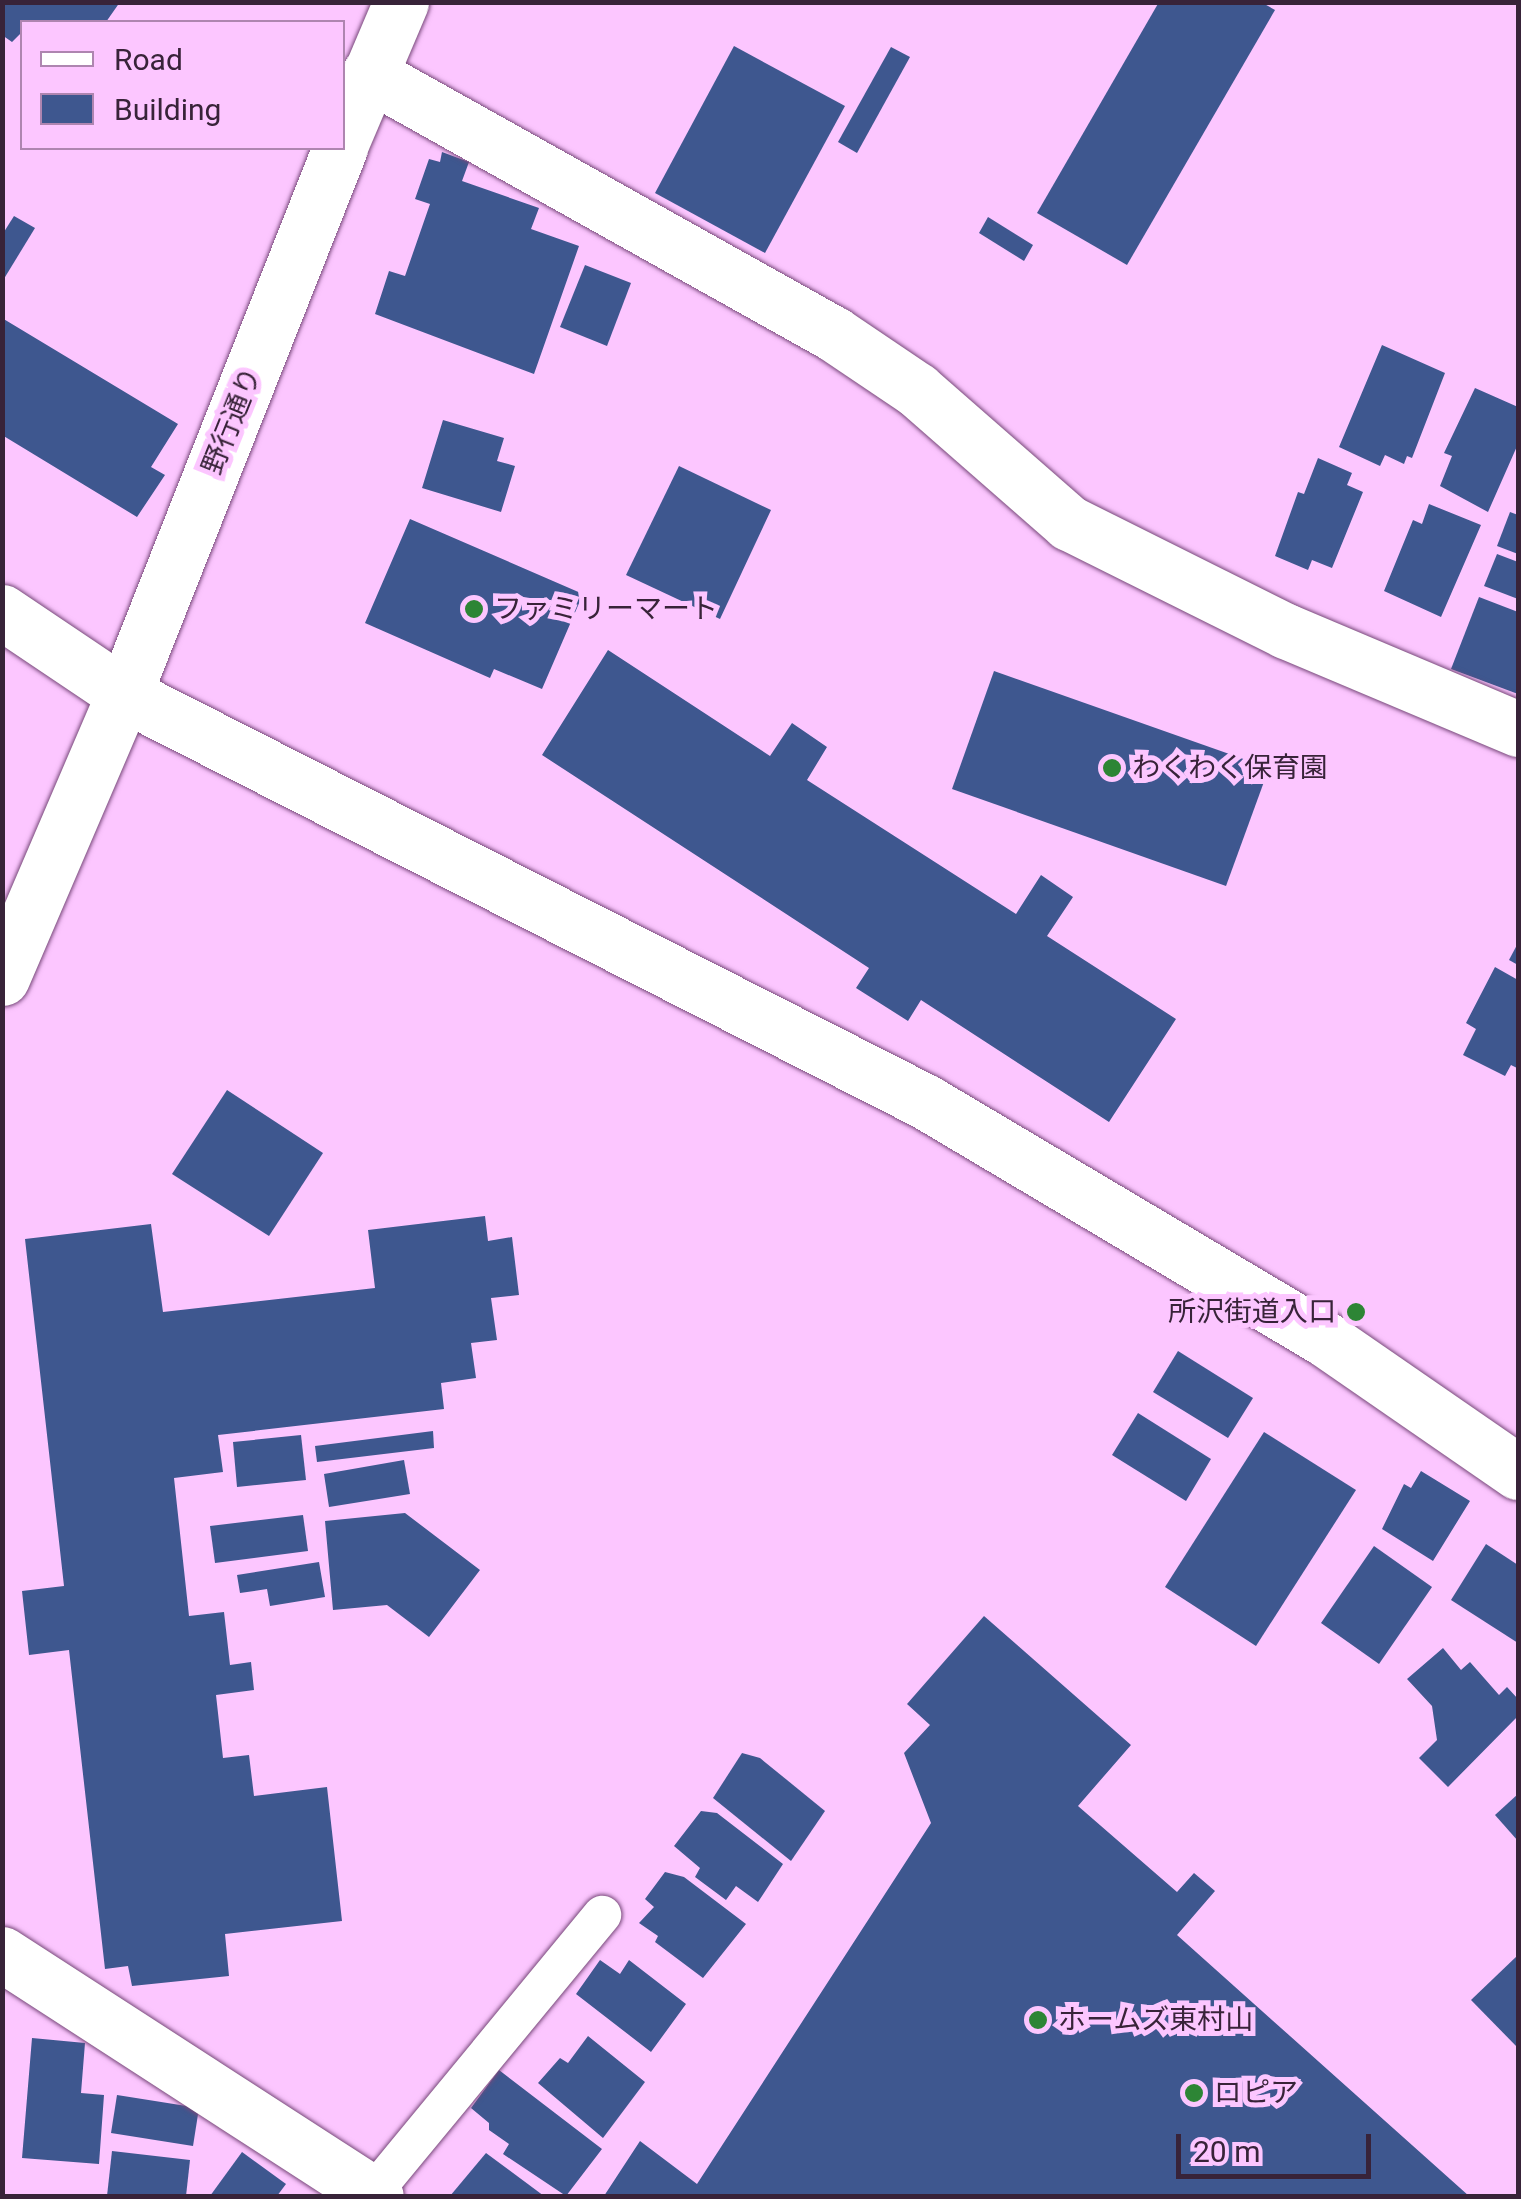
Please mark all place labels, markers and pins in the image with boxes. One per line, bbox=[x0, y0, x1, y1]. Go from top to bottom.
place label: ファミリーマート bbox=[494, 592, 718, 626]
marker: ファミリーマート bbox=[463, 598, 485, 620]
place label: わくわく保育園 bbox=[1132, 751, 1328, 785]
marker: わくわく保育園 bbox=[1101, 757, 1123, 779]
place label: 所沢街道入口 bbox=[1168, 1295, 1336, 1329]
marker: 所沢街道入口 bbox=[1345, 1301, 1367, 1323]
place label: ホームズ東村山 bbox=[1058, 2003, 1254, 2037]
marker: ホームズ東村山 bbox=[1027, 2009, 1049, 2031]
place label: ロピア bbox=[1214, 2076, 1298, 2110]
marker: ロピア bbox=[1183, 2082, 1205, 2104]

